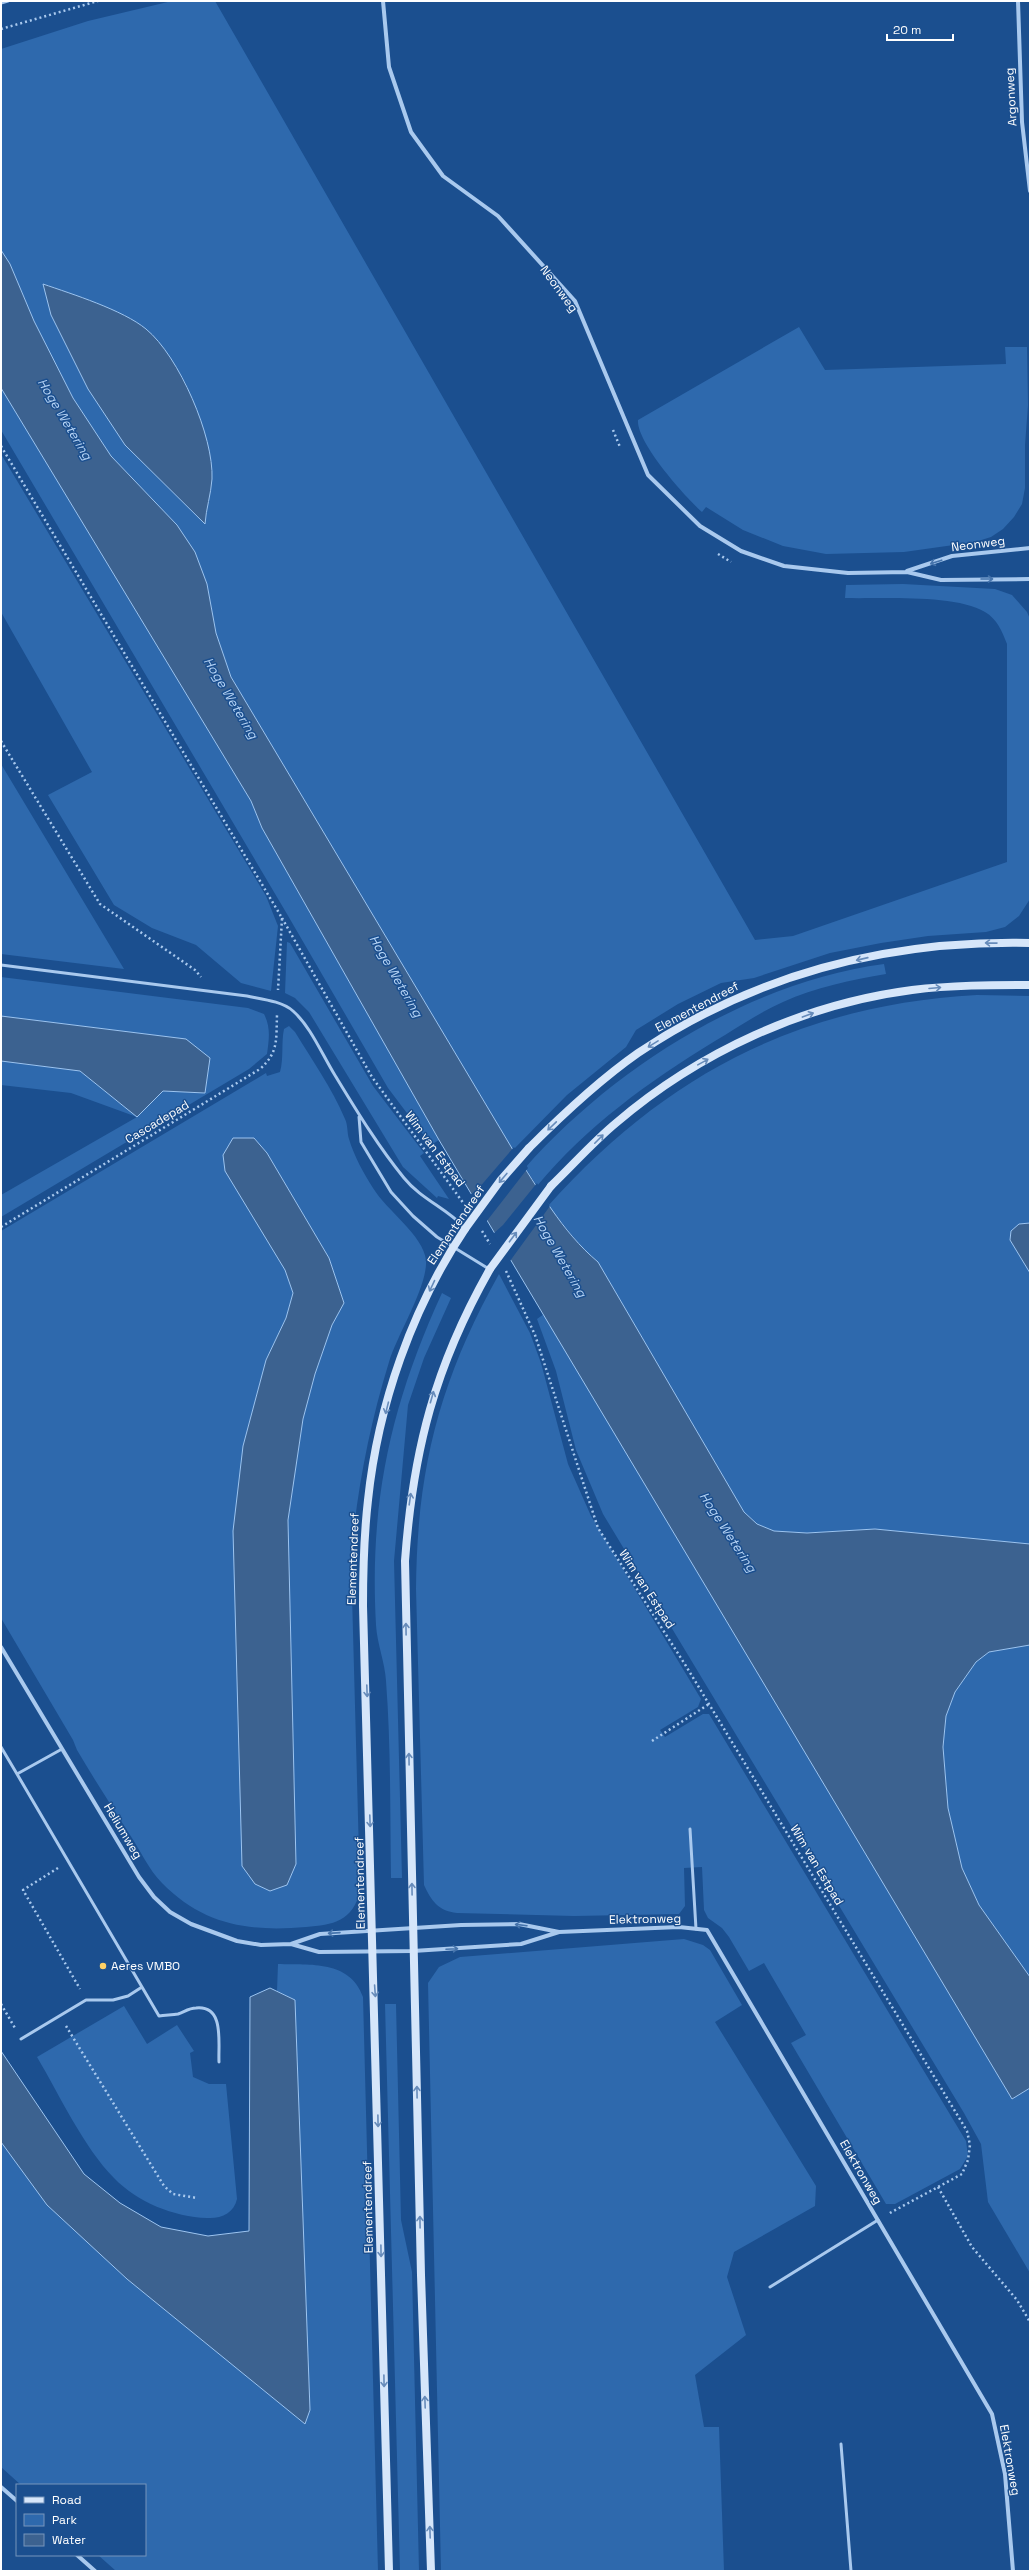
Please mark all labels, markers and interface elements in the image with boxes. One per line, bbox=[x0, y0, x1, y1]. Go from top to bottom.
scale bar bbox=[887, 16, 953, 42]
text: 20 m bbox=[893, 22, 921, 38]
street label: Argonweg bbox=[1001, 67, 1021, 127]
street label: Neonweg bbox=[537, 262, 581, 316]
water label: Hoge Wetering bbox=[34, 375, 96, 464]
street label: Neonweg bbox=[950, 533, 1006, 555]
one-way arrow bbox=[931, 558, 943, 566]
one-way arrow bbox=[980, 575, 993, 583]
water label: Hoge Wetering bbox=[200, 654, 262, 743]
water label: Hoge Wetering bbox=[366, 932, 427, 1021]
one-way arrow bbox=[985, 939, 998, 946]
one-way arrow bbox=[856, 955, 869, 963]
street label: Elementendreef bbox=[652, 978, 742, 1036]
one-way arrow bbox=[928, 985, 941, 992]
one-way arrow bbox=[801, 1010, 813, 1018]
one-way arrow bbox=[647, 1041, 659, 1049]
one-way arrow bbox=[697, 1058, 709, 1066]
street label: Cascadepad bbox=[122, 1097, 192, 1147]
street label: Wim van Estpad bbox=[401, 1108, 469, 1190]
one-way arrow bbox=[547, 1121, 557, 1130]
one-way arrow bbox=[594, 1134, 604, 1144]
one-way arrow bbox=[499, 1172, 508, 1183]
street label: Elementendreef bbox=[424, 1182, 488, 1268]
water label: Hoge Wetering bbox=[530, 1212, 591, 1301]
one-way arrow bbox=[509, 1232, 517, 1243]
one-way arrow bbox=[428, 1280, 435, 1292]
one-way arrow bbox=[429, 1391, 436, 1404]
one-way arrow bbox=[382, 1401, 390, 1414]
water label: Hoge Wetering bbox=[696, 1489, 761, 1576]
one-way arrow bbox=[406, 1493, 414, 1506]
street label: Elementendreef bbox=[343, 1512, 363, 1606]
street label: Wim van Estpad bbox=[615, 1546, 679, 1632]
one-way arrow bbox=[402, 1623, 410, 1636]
one-way arrow bbox=[363, 1684, 370, 1697]
one-way arrow bbox=[405, 1753, 413, 1766]
street label: Heliumweg bbox=[100, 1800, 146, 1862]
one-way arrow bbox=[366, 1814, 374, 1827]
street label: Wim van Estpad bbox=[787, 1822, 847, 1908]
street label: Elementendreef bbox=[351, 1837, 369, 1929]
one-way arrow bbox=[408, 1883, 416, 1896]
street label: Elektronweg bbox=[609, 1910, 681, 1928]
one-way arrow bbox=[515, 1921, 528, 1929]
one-way arrow bbox=[328, 1929, 341, 1936]
one-way arrow bbox=[445, 1945, 458, 1952]
place label: Aeres VMBO bbox=[111, 1958, 180, 1974]
marker: Aeres VMBO bbox=[98, 1961, 108, 1971]
one-way arrow bbox=[371, 1984, 378, 1997]
one-way arrow bbox=[413, 2086, 421, 2099]
one-way arrow bbox=[374, 2114, 382, 2127]
street label: Elektronweg bbox=[836, 2137, 886, 2207]
street label: Elementendreef bbox=[359, 2161, 377, 2253]
one-way arrow bbox=[416, 2216, 424, 2229]
one-way arrow bbox=[377, 2244, 385, 2257]
one-way arrow bbox=[380, 2374, 388, 2387]
one-way arrow bbox=[422, 2396, 429, 2409]
street label: Elektronweg bbox=[996, 2423, 1024, 2497]
legend bbox=[16, 2484, 146, 2556]
text: Road bbox=[52, 2492, 81, 2508]
text: Park bbox=[52, 2512, 77, 2528]
one-way arrow bbox=[426, 2526, 434, 2539]
text: Water bbox=[52, 2532, 86, 2548]

